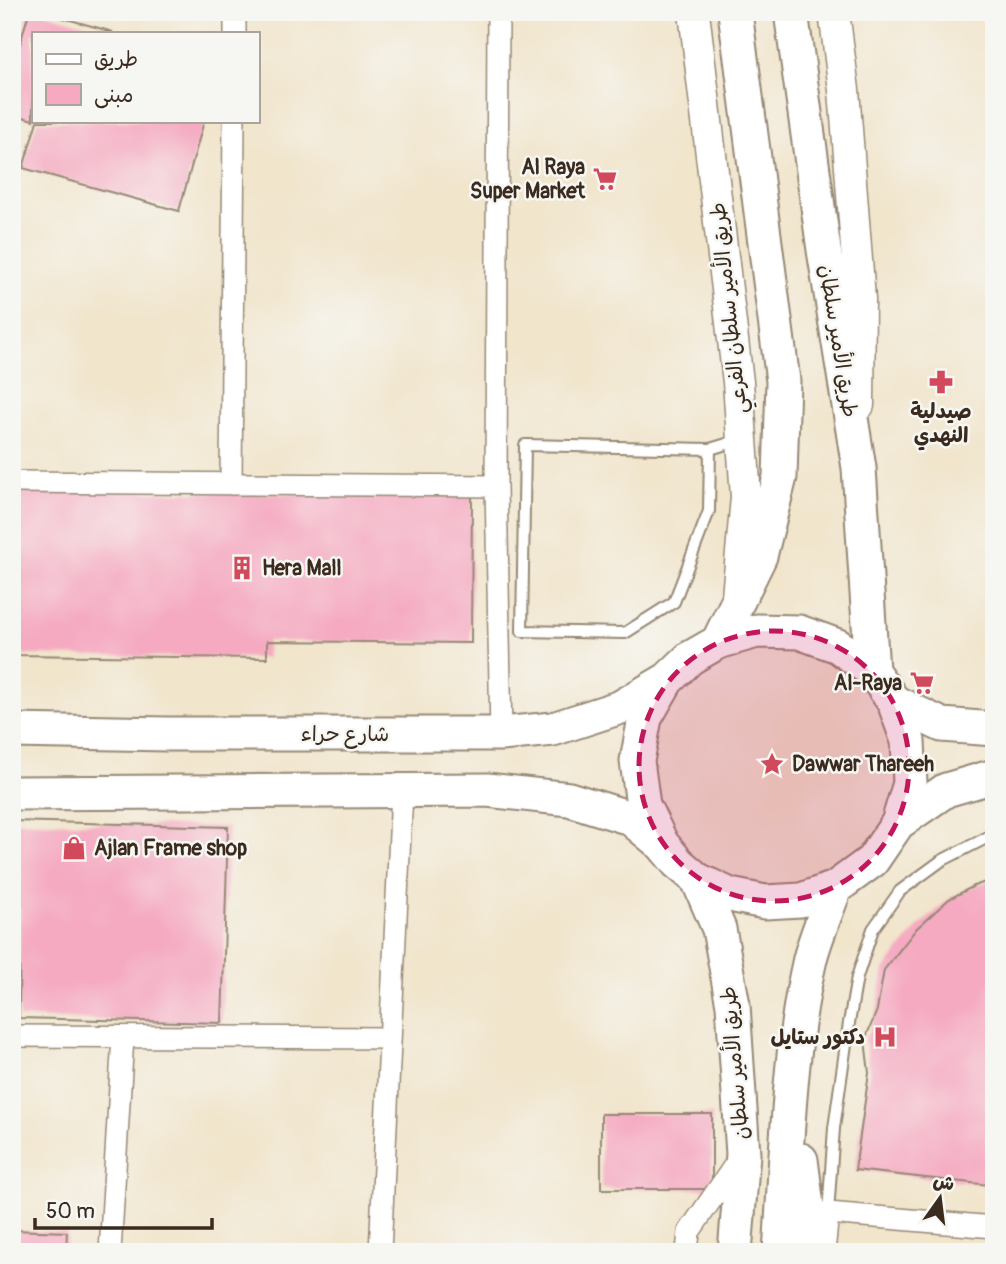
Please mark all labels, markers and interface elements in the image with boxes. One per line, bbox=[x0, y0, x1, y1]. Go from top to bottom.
legend bbox=[32, 32, 259, 122]
text: طريق bbox=[94, 46, 138, 73]
text: مبنى bbox=[94, 82, 133, 109]
place label: Al Raya Super Market bbox=[470, 154, 586, 205]
supermarket icon: Al Raya Super Market bbox=[591, 165, 619, 193]
street label: طريق الأمير سلطان الفرعي bbox=[703, 200, 759, 415]
street label: طريق الأمير سلطان bbox=[813, 263, 864, 419]
pharmacy icon: صيدلية النهدي bbox=[927, 368, 955, 396]
place label: صيدلية النهدي bbox=[910, 398, 972, 451]
building icon: Hera Mall bbox=[228, 554, 256, 582]
place label: Hera Mall bbox=[262, 555, 342, 582]
supermarket icon: Al-Raya bbox=[908, 669, 936, 697]
place label: Al-Raya bbox=[834, 670, 902, 697]
street label: شارع حراء bbox=[301, 721, 389, 749]
place icon: Dawwar Thareeh bbox=[758, 750, 786, 778]
place label: Dawwar Thareeh bbox=[792, 751, 934, 778]
shop icon: Ajlan Frame shop bbox=[60, 834, 88, 862]
place label: Ajlan Frame shop bbox=[94, 835, 247, 862]
street label: طريق الأمير سلطان bbox=[714, 985, 755, 1141]
hospital icon: دكتور ستايل bbox=[871, 1023, 899, 1051]
place label: دكتور ستايل bbox=[771, 1024, 865, 1051]
north arrow bbox=[904, 1162, 974, 1232]
text: ش bbox=[931, 1168, 957, 1197]
scale bar bbox=[35, 1187, 212, 1231]
text: 50 m bbox=[46, 1198, 95, 1225]

